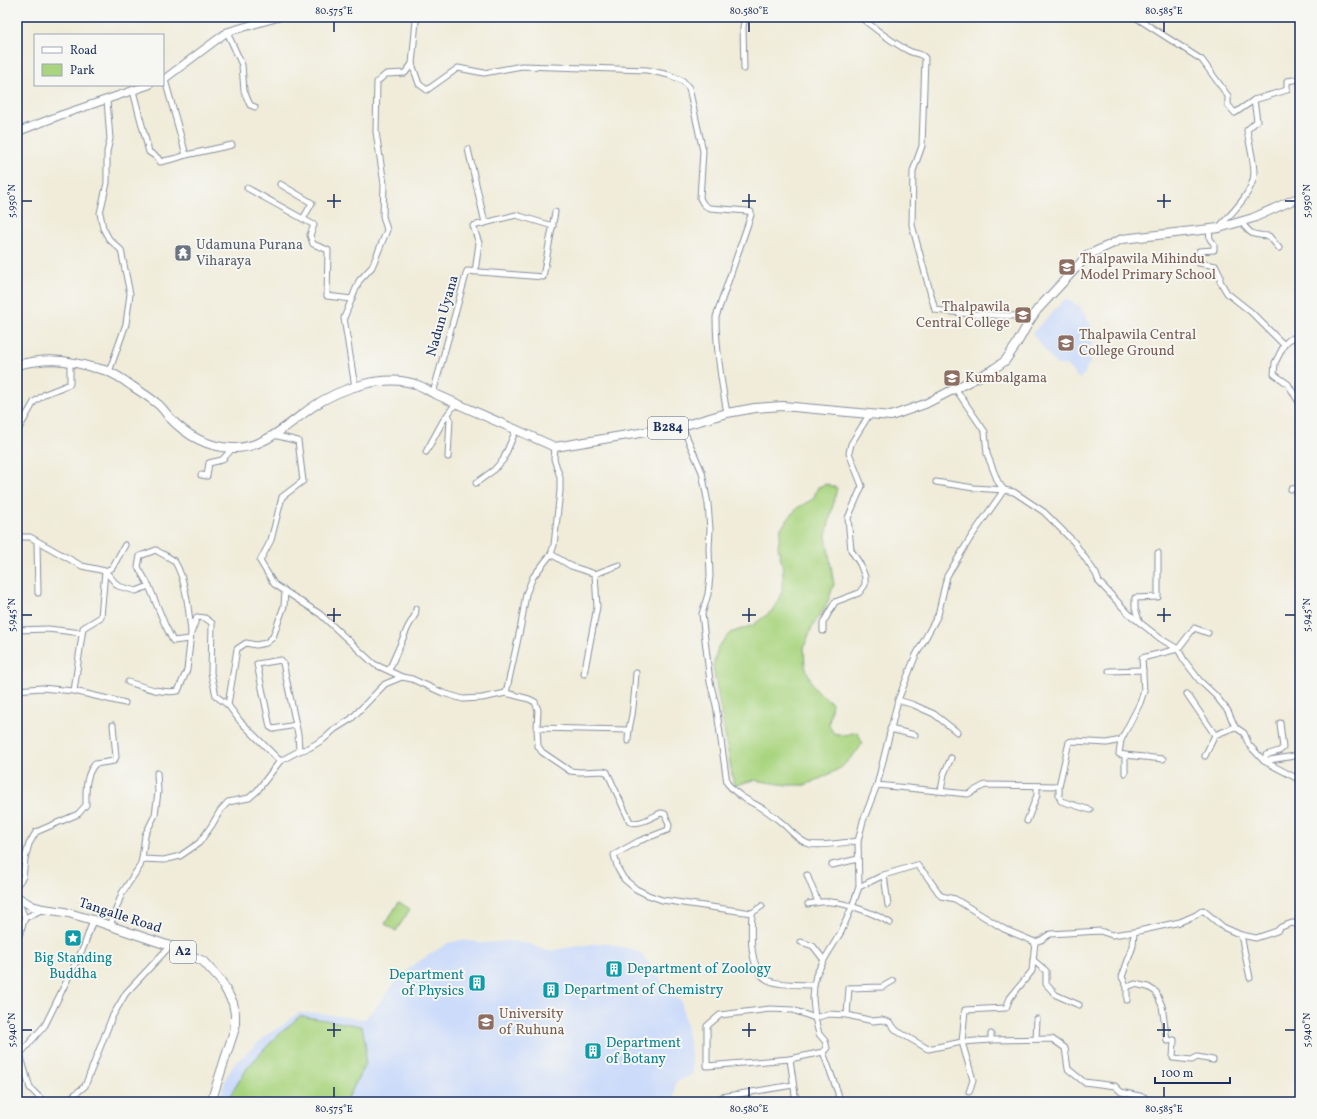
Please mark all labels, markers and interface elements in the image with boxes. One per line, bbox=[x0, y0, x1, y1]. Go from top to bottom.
text: 80.575°E bbox=[315, 4, 353, 18]
text: 80.580°E bbox=[730, 4, 768, 18]
text: 80.585°E bbox=[1145, 4, 1183, 18]
legend bbox=[34, 34, 164, 86]
text: Road bbox=[70, 43, 97, 59]
text: Park bbox=[70, 63, 95, 79]
text: 5.950°N bbox=[5, 184, 19, 218]
text: 5.950°N bbox=[1300, 184, 1314, 218]
place label: Udamuna Purana Viharaya bbox=[196, 236, 303, 271]
temple icon: Udamuna Purana Viharaya bbox=[173, 243, 193, 263]
place label: Thalpawila Mihindu Model Primary School bbox=[1080, 250, 1216, 285]
school or university icon: Thalpawila Mihindu Model Primary School bbox=[1057, 257, 1077, 277]
street label: Nadun Uyana bbox=[422, 273, 464, 359]
place label: Thalpawila Central College bbox=[916, 298, 1010, 333]
school or university icon: Thalpawila Central College bbox=[1013, 305, 1033, 325]
place label: Thalpawila Central College Ground bbox=[1079, 326, 1196, 361]
school or university icon: Thalpawila Central College Ground bbox=[1056, 333, 1076, 353]
school or university icon: Kumbalgama bbox=[942, 368, 962, 388]
place label: Kumbalgama bbox=[965, 369, 1047, 388]
road number: B284 bbox=[648, 417, 688, 439]
text: 5.945°N bbox=[5, 598, 19, 632]
text: 5.945°N bbox=[1300, 598, 1314, 632]
street label: Tangalle Road bbox=[76, 894, 164, 938]
place icon: Big Standing Buddha bbox=[63, 928, 83, 948]
road number: A2 bbox=[170, 941, 196, 963]
place label: Big Standing Buddha bbox=[34, 949, 112, 984]
building icon: Department of Zoology bbox=[604, 959, 624, 979]
place label: Department of Zoology bbox=[627, 960, 772, 979]
place label: Department of Physics bbox=[389, 966, 464, 1001]
building icon: Department of Physics bbox=[467, 973, 487, 993]
building icon: Department of Chemistry bbox=[541, 980, 561, 1000]
place label: Department of Chemistry bbox=[564, 981, 724, 1000]
place label: University of Ruhuna bbox=[499, 1005, 565, 1040]
text: 5.940°N bbox=[5, 1012, 19, 1047]
school or university icon: University of Ruhuna bbox=[476, 1012, 496, 1032]
text: 5.940°N bbox=[1300, 1012, 1314, 1047]
place label: Department of Botany bbox=[606, 1034, 681, 1069]
building icon: Department of Botany bbox=[583, 1041, 603, 1061]
scale bar bbox=[1155, 1059, 1230, 1085]
text: 100 m bbox=[1161, 1066, 1194, 1082]
text: 80.575°E bbox=[315, 1102, 353, 1116]
text: 80.580°E bbox=[730, 1102, 768, 1116]
text: 80.585°E bbox=[1145, 1102, 1183, 1116]

